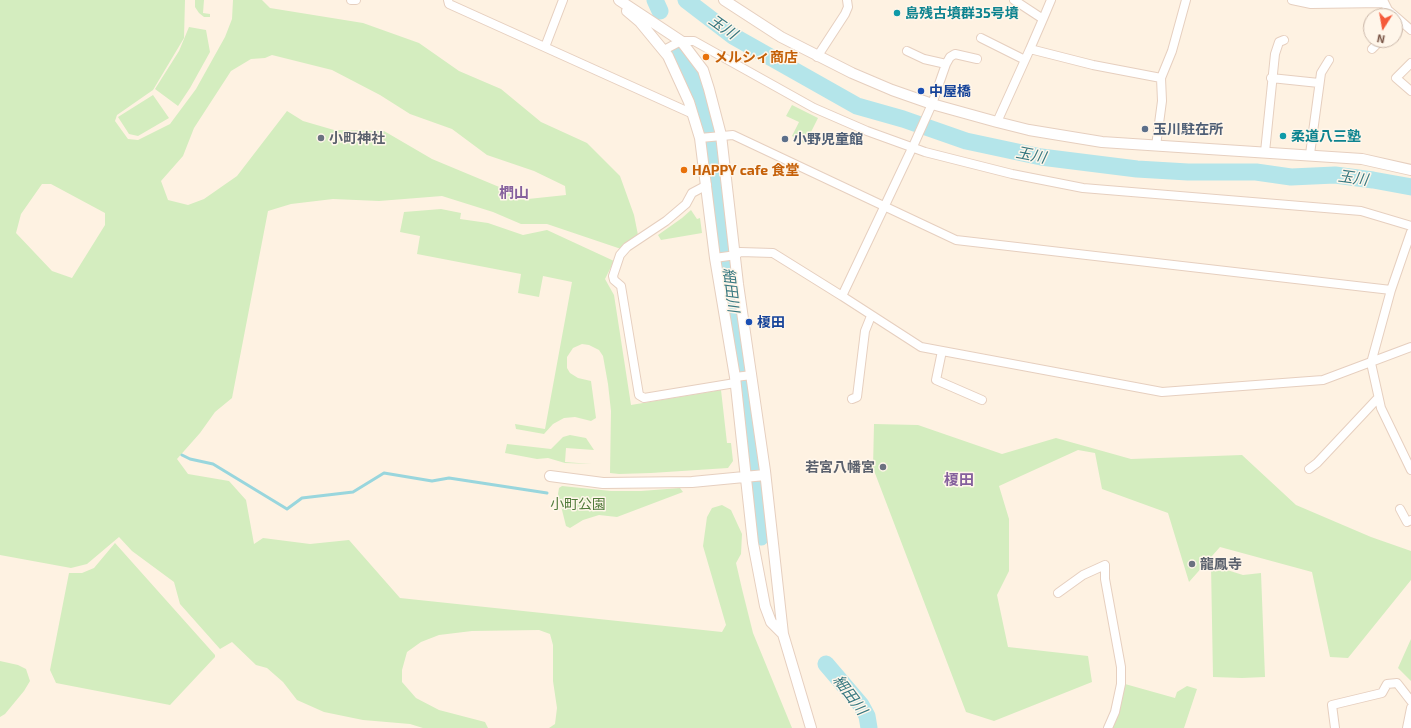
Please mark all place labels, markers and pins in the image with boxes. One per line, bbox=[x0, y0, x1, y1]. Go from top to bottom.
place label: 島残古墳群35号墳 bbox=[905, 5, 1019, 21]
marker: 島残古墳群35号墳 bbox=[892, 8, 902, 18]
place label: メルシィ商店 bbox=[714, 49, 798, 65]
marker: メルシィ商店 bbox=[701, 52, 711, 62]
place label: 中屋橋 bbox=[929, 83, 971, 99]
marker: 中屋橋 bbox=[916, 86, 926, 96]
place label: 玉川駐在所 bbox=[1153, 121, 1223, 137]
marker: 玉川駐在所 bbox=[1140, 124, 1150, 134]
place label: 柔道八三塾 bbox=[1291, 128, 1361, 144]
place label: 小町神社 bbox=[329, 130, 385, 146]
place label: 小野児童館 bbox=[793, 131, 863, 147]
marker: 柔道八三塾 bbox=[1278, 131, 1288, 141]
marker: 小町神社 bbox=[316, 133, 326, 143]
marker: 小野児童館 bbox=[780, 134, 790, 144]
place label: HAPPY cafe 食堂 bbox=[692, 162, 799, 178]
marker: HAPPY cafe 食堂 bbox=[679, 165, 689, 175]
place label: 榎田 bbox=[757, 314, 785, 330]
marker: 榎田 bbox=[744, 317, 754, 327]
place label: 若宮八幡宮 bbox=[805, 459, 875, 475]
marker: 若宮八幡宮 bbox=[878, 462, 888, 472]
place label: 龍鳳寺 bbox=[1200, 556, 1242, 572]
marker: 龍鳳寺 bbox=[1187, 559, 1197, 569]

